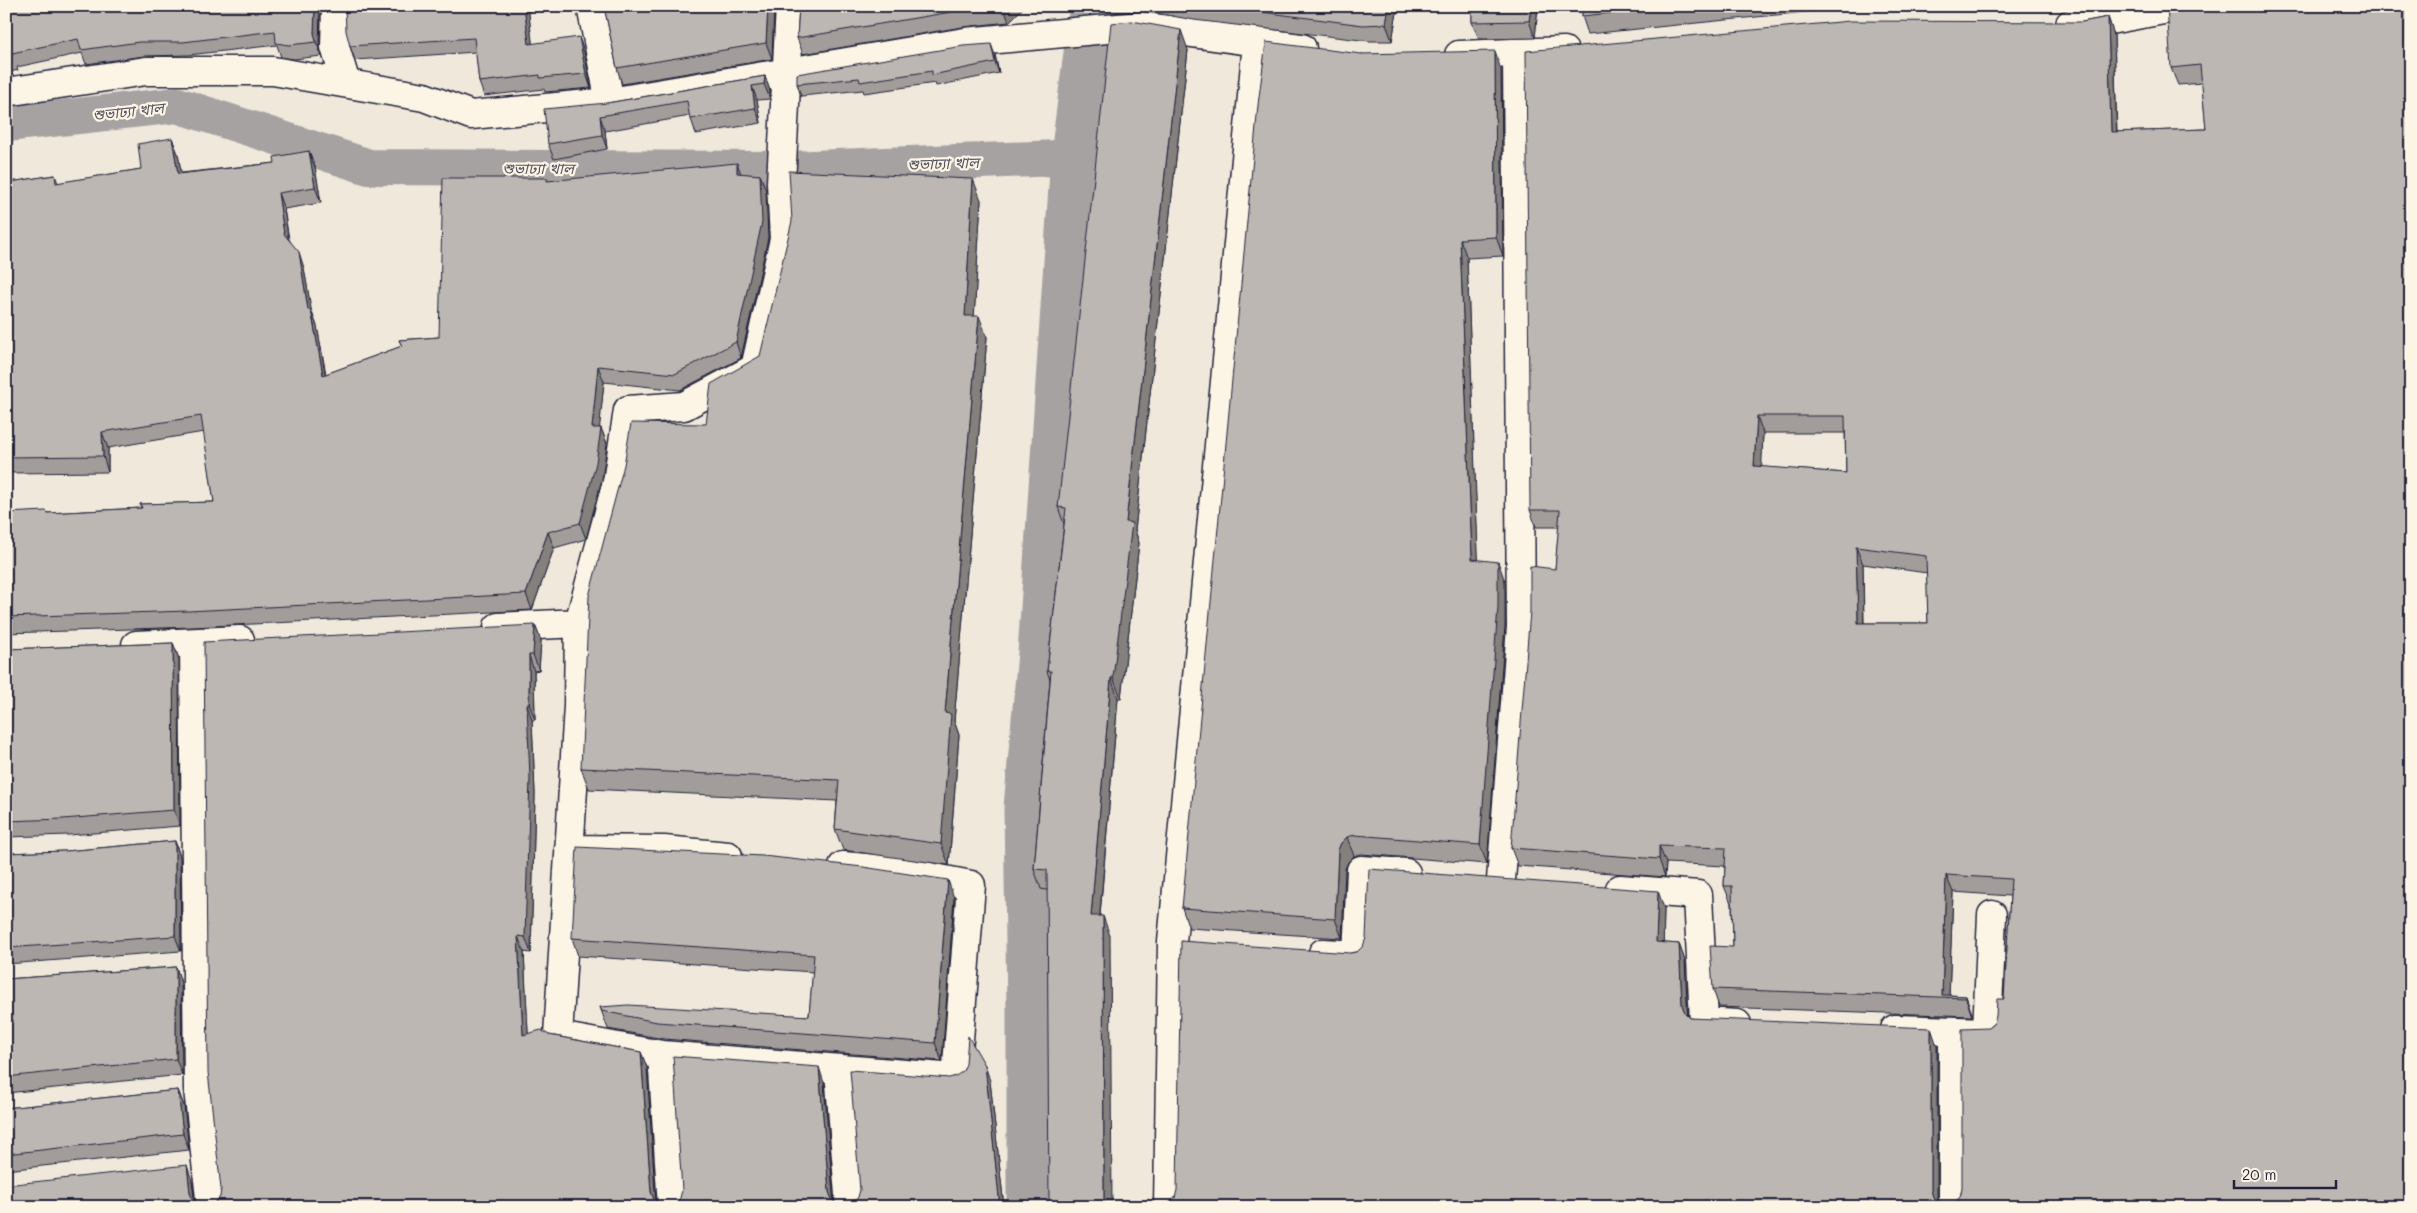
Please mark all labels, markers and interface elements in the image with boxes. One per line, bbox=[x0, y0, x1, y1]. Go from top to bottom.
water label: শুভাঢ্যা খাল bbox=[91, 97, 168, 125]
water label: শুভাঢ্যা খাল bbox=[907, 152, 982, 174]
water label: শুভাঢ্যা খাল bbox=[502, 158, 577, 178]
scale bar bbox=[2234, 1158, 2337, 1190]
text: 20 m bbox=[2242, 1164, 2276, 1184]

